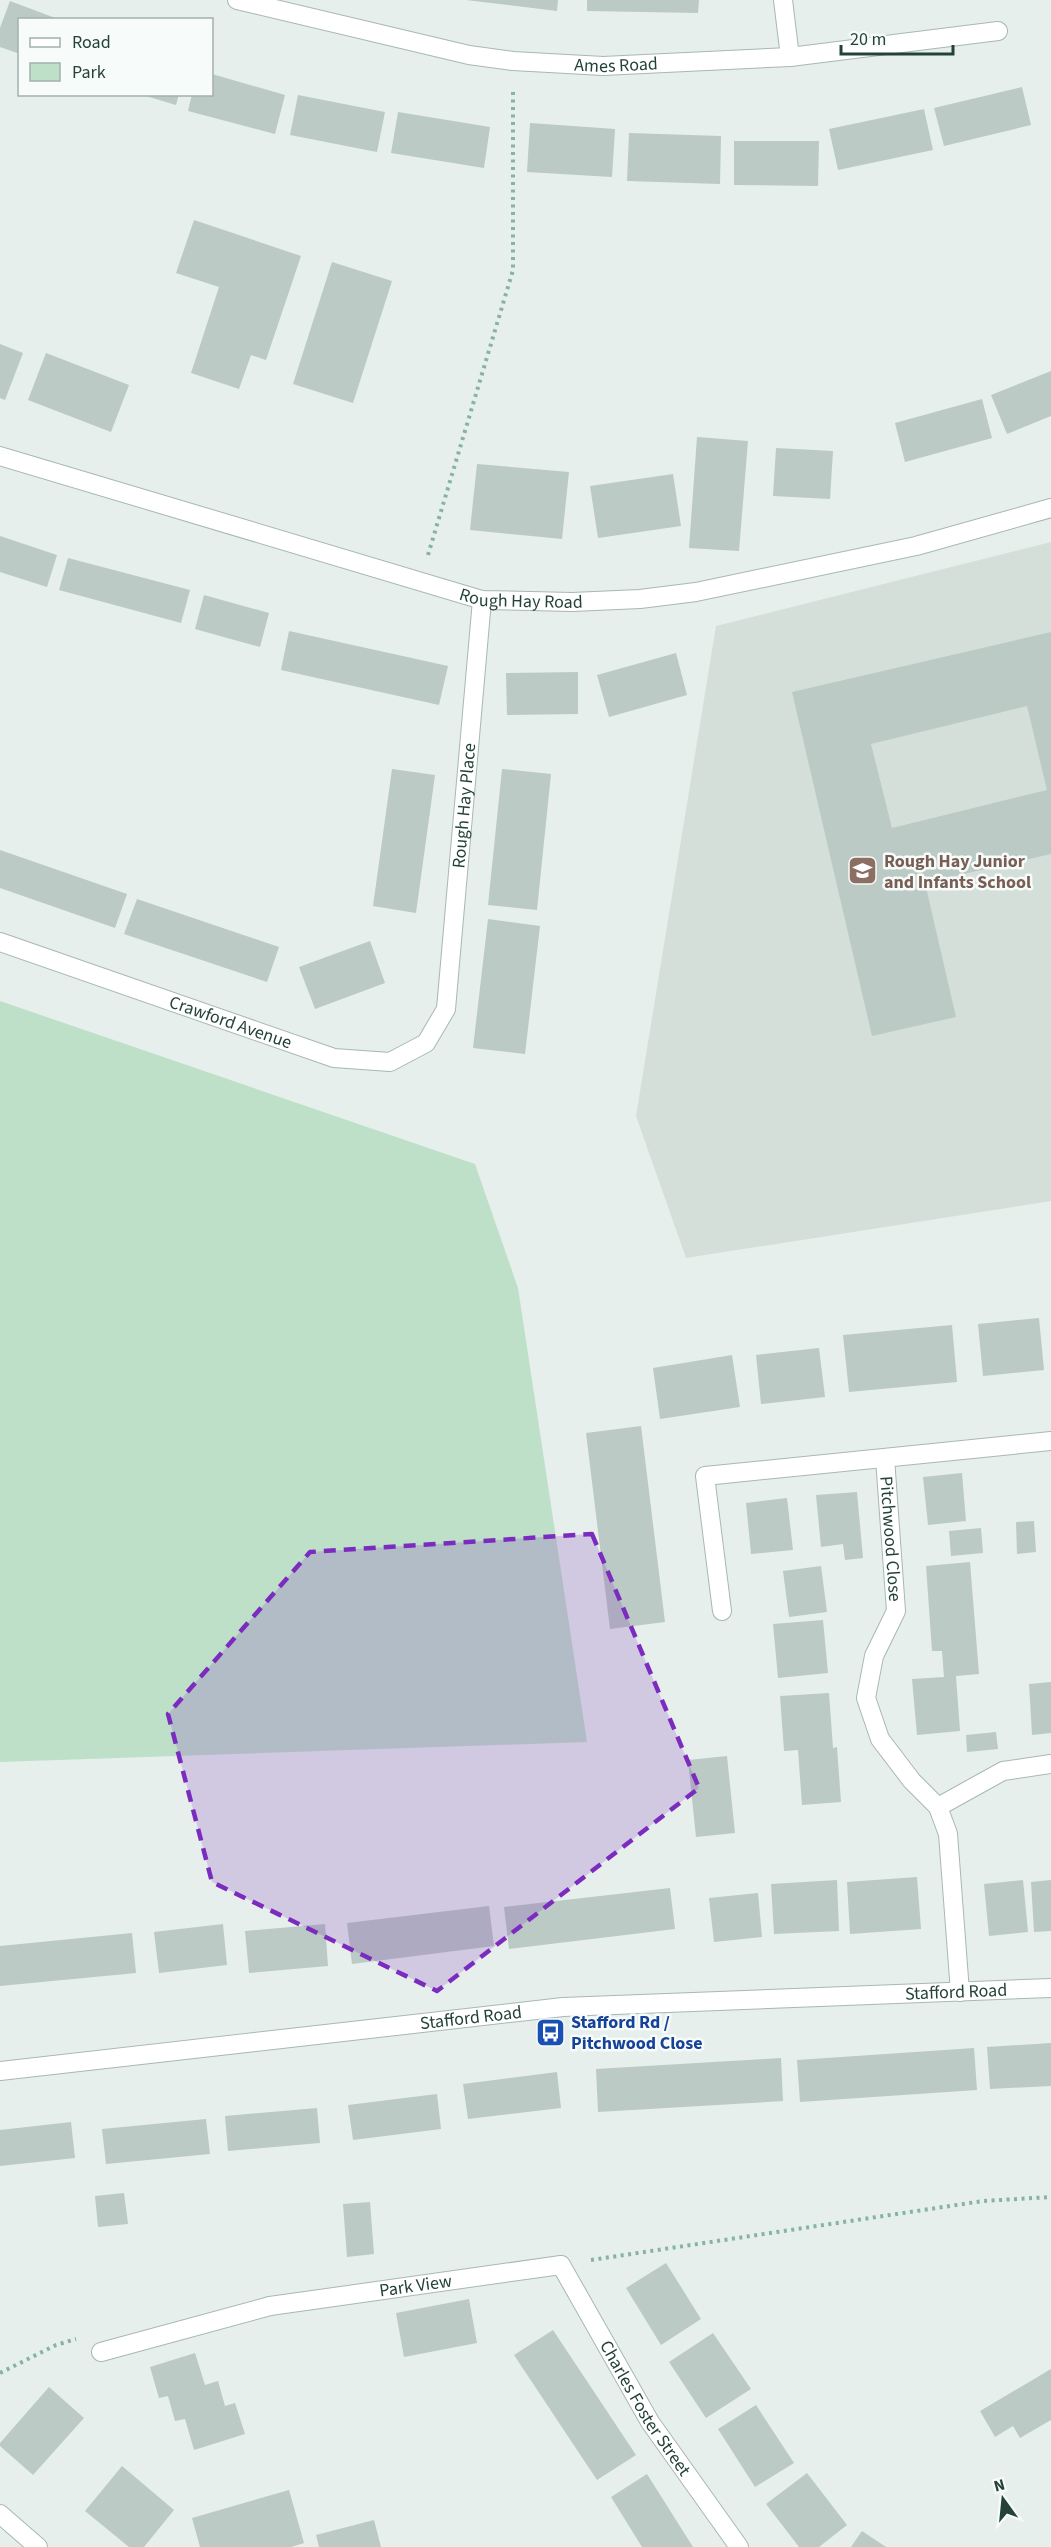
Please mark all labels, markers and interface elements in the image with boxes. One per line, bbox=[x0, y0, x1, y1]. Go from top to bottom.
legend bbox=[18, 18, 213, 96]
scale bar bbox=[841, 18, 954, 56]
text: 20 m bbox=[850, 27, 886, 52]
text: Road bbox=[72, 30, 111, 55]
street label: Ames Road bbox=[574, 51, 658, 79]
text: Park bbox=[72, 60, 106, 85]
street label: Rough Hay Road bbox=[456, 582, 583, 615]
street label: Rough Hay Place bbox=[446, 742, 482, 869]
place label: Rough Hay Junior and Infants School bbox=[884, 849, 1031, 895]
school or university icon: Rough Hay Junior and Infants School bbox=[847, 855, 879, 887]
street label: Crawford Avenue bbox=[166, 990, 295, 1055]
street label: Pitchwood Close bbox=[873, 1475, 907, 1602]
street label: Stafford Road bbox=[904, 1978, 1008, 2007]
street label: Stafford Road bbox=[419, 2000, 523, 2036]
place label: Stafford Rd / Pitchwood Close bbox=[571, 2010, 703, 2056]
bus stop icon: Stafford Rd / Pitchwood Close bbox=[534, 2016, 566, 2048]
street label: Park View bbox=[378, 2269, 454, 2303]
street label: Charles Foster Street bbox=[593, 2336, 697, 2481]
north arrow bbox=[973, 2469, 1033, 2529]
text: N bbox=[991, 2473, 1007, 2497]

